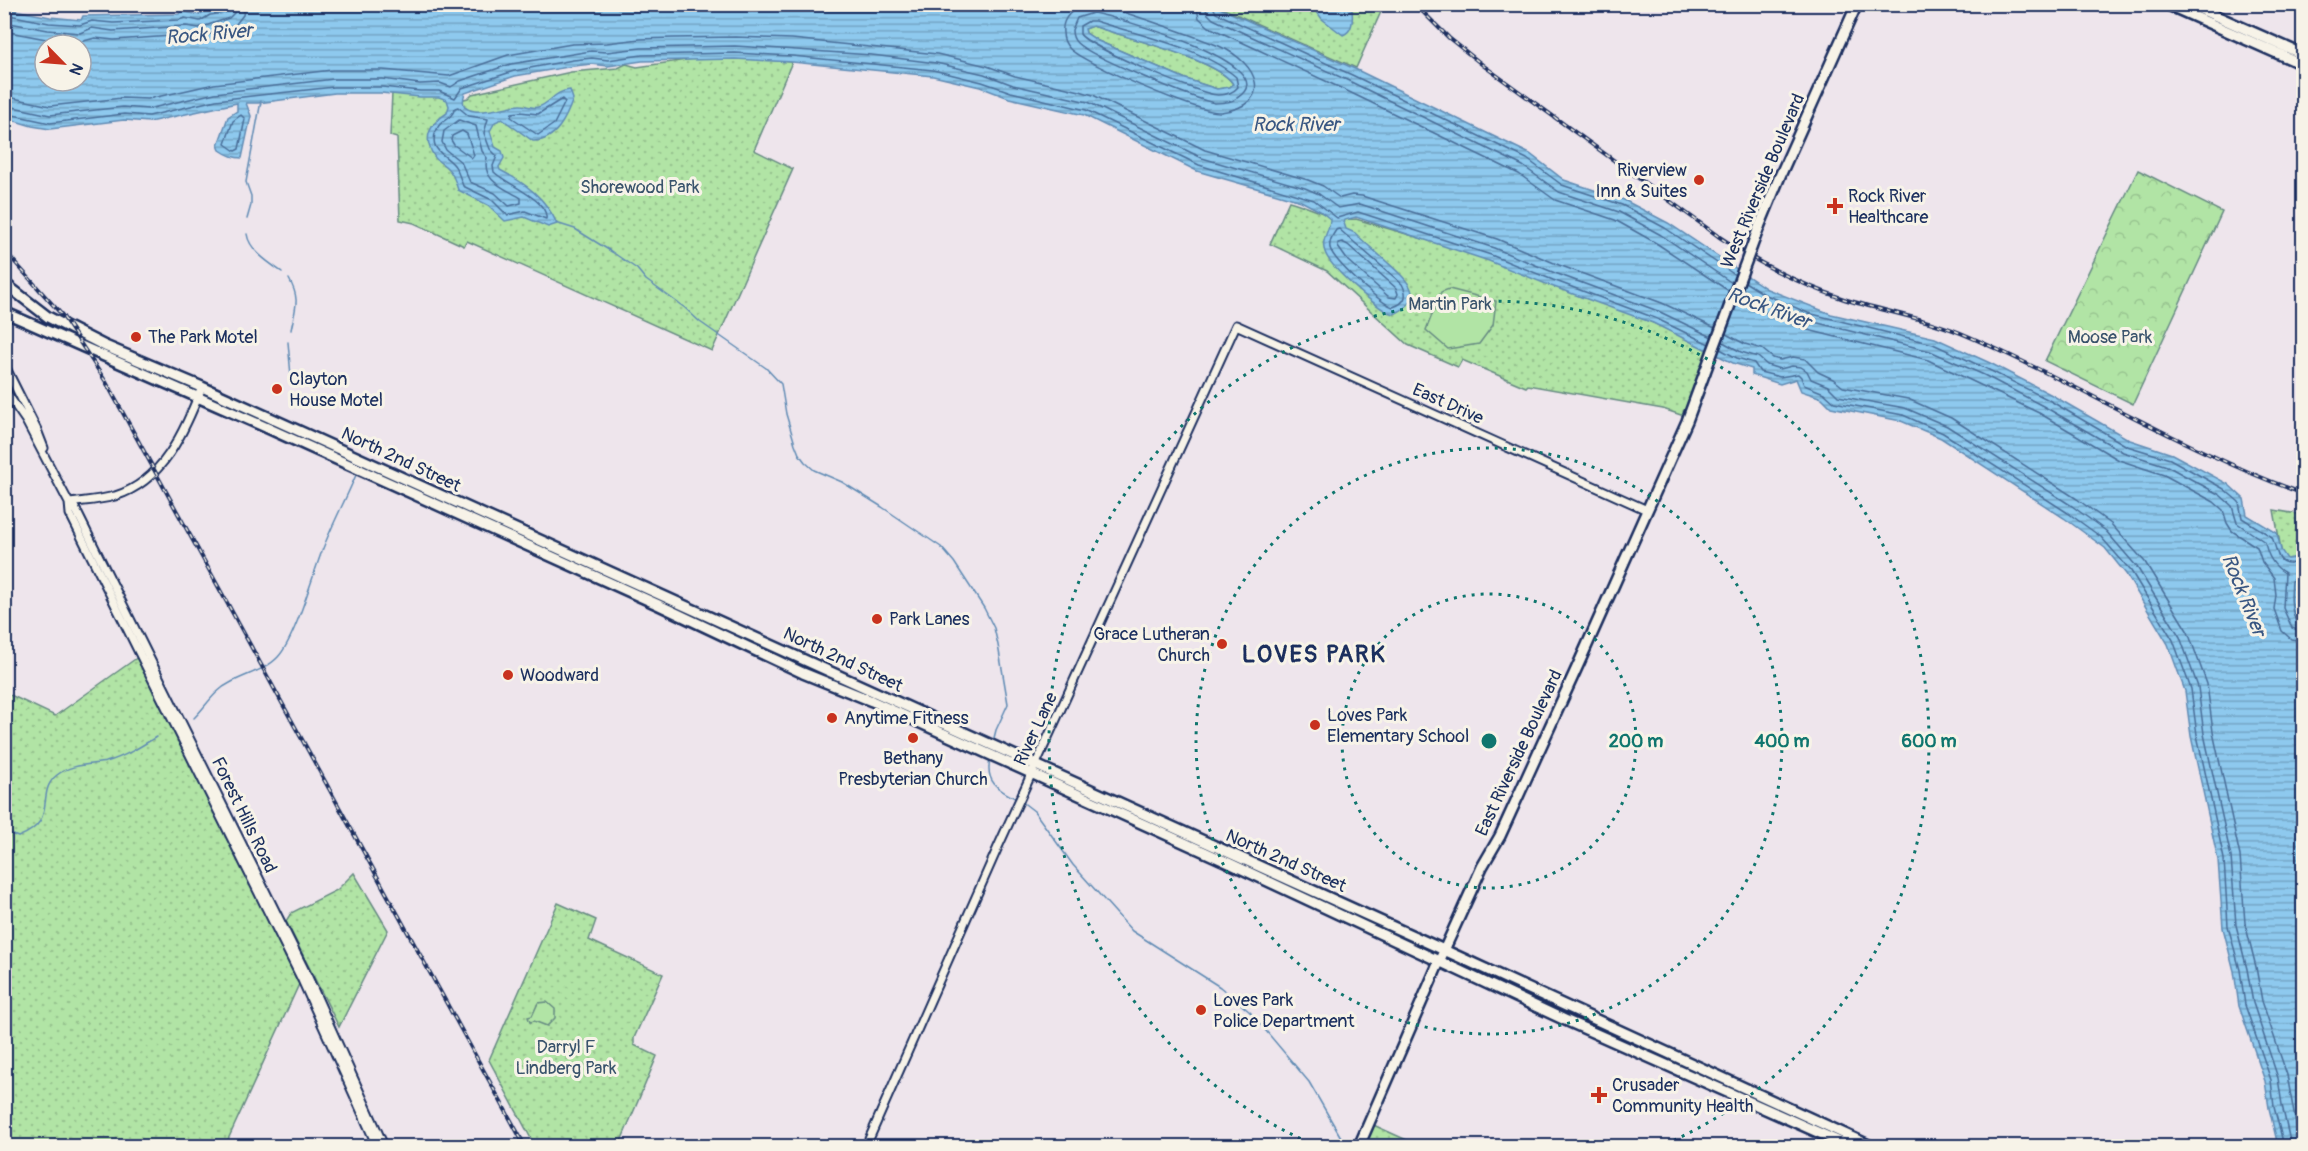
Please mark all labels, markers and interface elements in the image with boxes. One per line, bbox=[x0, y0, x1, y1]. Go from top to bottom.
water label: Rock River bbox=[165, 18, 256, 50]
north arrow bbox=[33, 33, 93, 93]
text: N bbox=[64, 60, 87, 78]
street label: West Riverside Boulevard bbox=[1716, 90, 1810, 272]
water label: Rock River bbox=[1253, 112, 1342, 137]
place label: Riverview Inn & Suites bbox=[1596, 159, 1687, 203]
marker: Riverview Inn & Suites bbox=[1692, 173, 1706, 187]
park label: Shorewood Park bbox=[580, 176, 700, 199]
place label: Rock River Healthcare bbox=[1848, 185, 1928, 229]
marker: Rock River Healthcare bbox=[1826, 197, 1844, 215]
water label: Rock River bbox=[1724, 281, 1817, 336]
park label: Martin Park bbox=[1408, 293, 1492, 316]
place label: The Park Motel bbox=[148, 326, 258, 349]
park label: Moose Park bbox=[2068, 326, 2153, 349]
marker: The Park Motel bbox=[129, 330, 143, 344]
place label: Clayton House Motel bbox=[289, 368, 383, 412]
street label: East Drive bbox=[1409, 378, 1487, 430]
marker: Clayton House Motel bbox=[270, 382, 284, 396]
street label: North 2nd Street bbox=[337, 422, 465, 498]
water label: Rock River bbox=[2216, 550, 2273, 643]
place label: Park Lanes bbox=[889, 608, 970, 631]
marker: Park Lanes bbox=[870, 612, 884, 626]
street label: North 2nd Street bbox=[779, 622, 907, 698]
place label: Grace Lutheran Church bbox=[1093, 623, 1210, 667]
marker: Grace Lutheran Church bbox=[1215, 637, 1229, 651]
district label: LOVES PARK bbox=[1242, 640, 1386, 669]
place label: Woodward bbox=[520, 664, 599, 687]
street label: East Riverside Boulevard bbox=[1470, 666, 1568, 840]
marker: Woodward bbox=[501, 668, 515, 682]
street label: River Lane bbox=[1009, 688, 1063, 769]
place label: Loves Park Elementary School bbox=[1327, 704, 1469, 748]
place label: Anytime Fitness bbox=[844, 707, 968, 730]
marker: Anytime Fitness bbox=[825, 711, 839, 725]
marker: Loves Park Elementary School bbox=[1308, 718, 1322, 732]
text: 200 m bbox=[1609, 730, 1663, 753]
text: 400 m bbox=[1755, 730, 1809, 753]
text: 600 m bbox=[1902, 730, 1956, 753]
marker: Bethany Presbyterian Church bbox=[906, 731, 920, 745]
centre of rings bbox=[1479, 731, 1499, 751]
place label: Bethany Presbyterian Church bbox=[838, 747, 988, 791]
street label: Forest Hills Road bbox=[206, 753, 282, 877]
street label: North 2nd Street bbox=[1222, 824, 1351, 898]
place label: Loves Park Police Department bbox=[1213, 989, 1355, 1033]
marker: Loves Park Police Department bbox=[1194, 1003, 1208, 1017]
park label: Darryl F Lindberg Park bbox=[516, 1036, 617, 1080]
place label: Crusader Community Health bbox=[1612, 1074, 1753, 1118]
marker: Crusader Community Health bbox=[1590, 1086, 1608, 1104]

